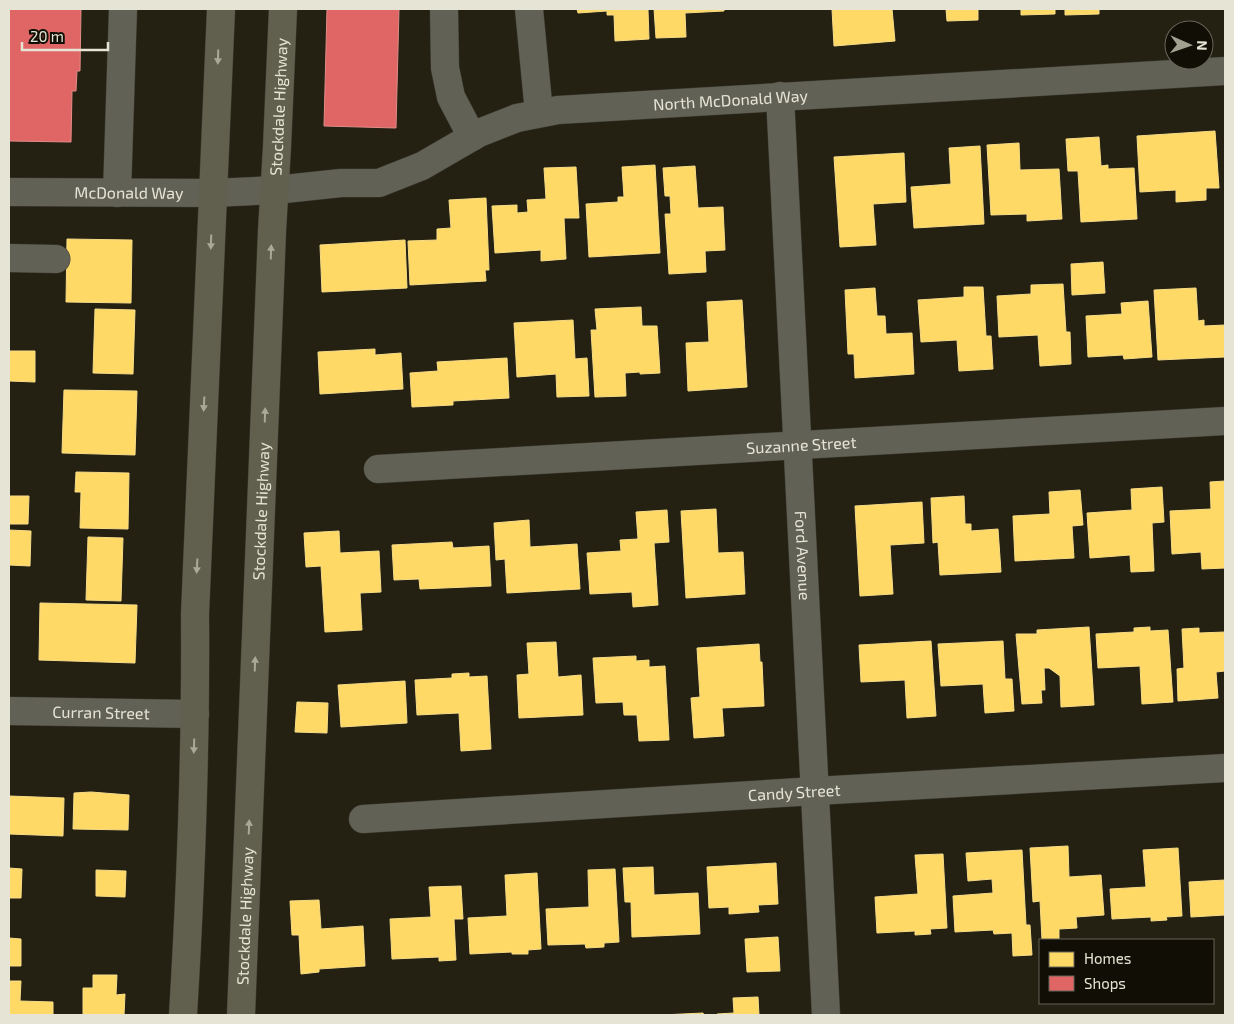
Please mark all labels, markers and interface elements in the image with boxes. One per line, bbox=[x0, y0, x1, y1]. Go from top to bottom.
scale bar bbox=[22, 20, 109, 52]
north arrow bbox=[1164, 20, 1214, 70]
text: 20 m bbox=[30, 27, 64, 45]
street label: Stockdale Highway bbox=[265, 37, 291, 176]
text: N bbox=[1194, 40, 1211, 51]
one-way arrow bbox=[214, 50, 222, 66]
street label: North McDonald Way bbox=[653, 85, 809, 113]
street label: McDonald Way bbox=[74, 182, 184, 202]
one-way arrow bbox=[207, 234, 215, 250]
one-way arrow bbox=[268, 244, 276, 260]
one-way arrow bbox=[200, 396, 208, 412]
one-way arrow bbox=[262, 406, 270, 422]
street label: Suzanne Street bbox=[746, 432, 857, 457]
street label: Stockdale Highway bbox=[248, 441, 273, 581]
street label: Ford Avenue bbox=[792, 510, 815, 601]
one-way arrow bbox=[192, 559, 200, 575]
one-way arrow bbox=[252, 656, 260, 672]
street label: Curran Street bbox=[52, 702, 150, 722]
one-way arrow bbox=[190, 739, 198, 755]
street label: Candy Street bbox=[747, 780, 841, 804]
one-way arrow bbox=[245, 818, 253, 834]
street label: Stockdale Highway bbox=[232, 846, 257, 985]
legend bbox=[1039, 939, 1214, 1004]
text: Homes bbox=[1084, 949, 1131, 967]
text: Shops bbox=[1084, 974, 1126, 992]

